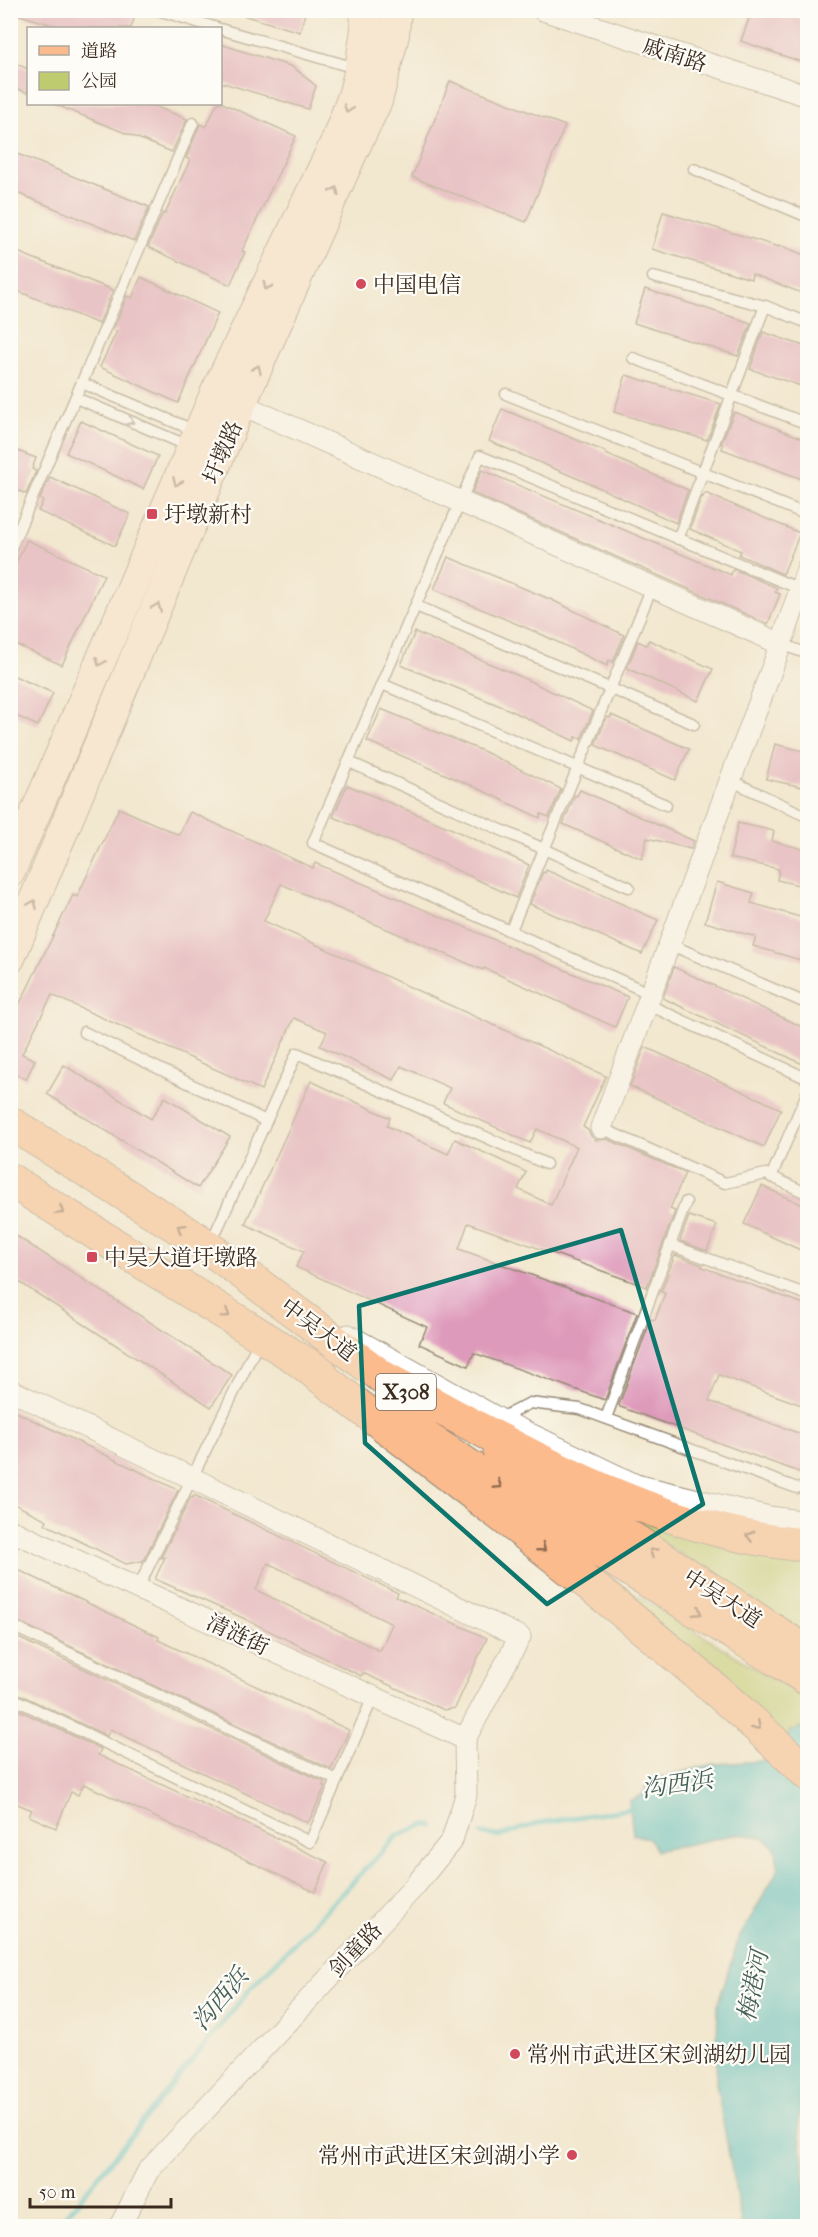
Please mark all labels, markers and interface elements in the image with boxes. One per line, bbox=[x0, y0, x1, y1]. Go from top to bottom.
legend bbox=[27, 27, 222, 105]
street label: 戚南路 bbox=[639, 32, 710, 78]
text: 道路 bbox=[81, 41, 117, 62]
text: 公园 bbox=[81, 71, 117, 92]
one-way arrow bbox=[343, 103, 356, 114]
one-way arrow bbox=[328, 186, 340, 197]
place label: 中国电信 bbox=[373, 272, 461, 298]
marker: 中国电信 bbox=[354, 277, 368, 291]
one-way arrow bbox=[262, 279, 274, 290]
one-way arrow bbox=[249, 365, 261, 376]
one-way arrow bbox=[123, 414, 134, 426]
street label: 圩墩路 bbox=[198, 417, 248, 488]
one-way arrow bbox=[172, 476, 184, 487]
place label: 圩墩新村 bbox=[164, 502, 252, 528]
marker: 圩墩新村 bbox=[145, 507, 159, 521]
one-way arrow bbox=[150, 603, 162, 614]
one-way arrow bbox=[96, 655, 108, 666]
one-way arrow bbox=[26, 899, 38, 910]
one-way arrow bbox=[54, 1204, 64, 1216]
one-way arrow bbox=[177, 1224, 187, 1236]
place label: 中吴大道圩墩路 bbox=[104, 1245, 258, 1271]
marker: 中吴大道圩墩路 bbox=[85, 1250, 99, 1264]
street label: 中吴大道 bbox=[275, 1293, 361, 1367]
one-way arrow bbox=[220, 1307, 230, 1319]
road number: X308 bbox=[376, 1374, 436, 1410]
one-way arrow bbox=[491, 1478, 502, 1489]
one-way arrow bbox=[745, 1531, 755, 1544]
one-way arrow bbox=[535, 1540, 546, 1551]
one-way arrow bbox=[649, 1548, 659, 1560]
street label: 中吴大道 bbox=[678, 1564, 766, 1634]
one-way arrow bbox=[692, 1604, 702, 1616]
street label: 清涟街 bbox=[202, 1609, 273, 1661]
one-way arrow bbox=[750, 1719, 761, 1730]
water label: 沟西浜 bbox=[639, 1765, 717, 1803]
street label: 剑童路 bbox=[324, 1917, 388, 1983]
water label: 梅港河 bbox=[732, 1944, 774, 2024]
water label: 沟西浜 bbox=[186, 1961, 255, 2036]
place label: 常州市武进区宋剑湖幼儿园 bbox=[527, 2042, 791, 2068]
marker: 常州市武进区宋剑湖幼儿园 bbox=[508, 2047, 522, 2061]
place label: 常州市武进区宋剑湖小学 bbox=[318, 2143, 560, 2169]
marker: 常州市武进区宋剑湖小学 bbox=[565, 2148, 579, 2162]
scale bar bbox=[30, 2171, 171, 2209]
text: 50 m bbox=[39, 2182, 76, 2203]

